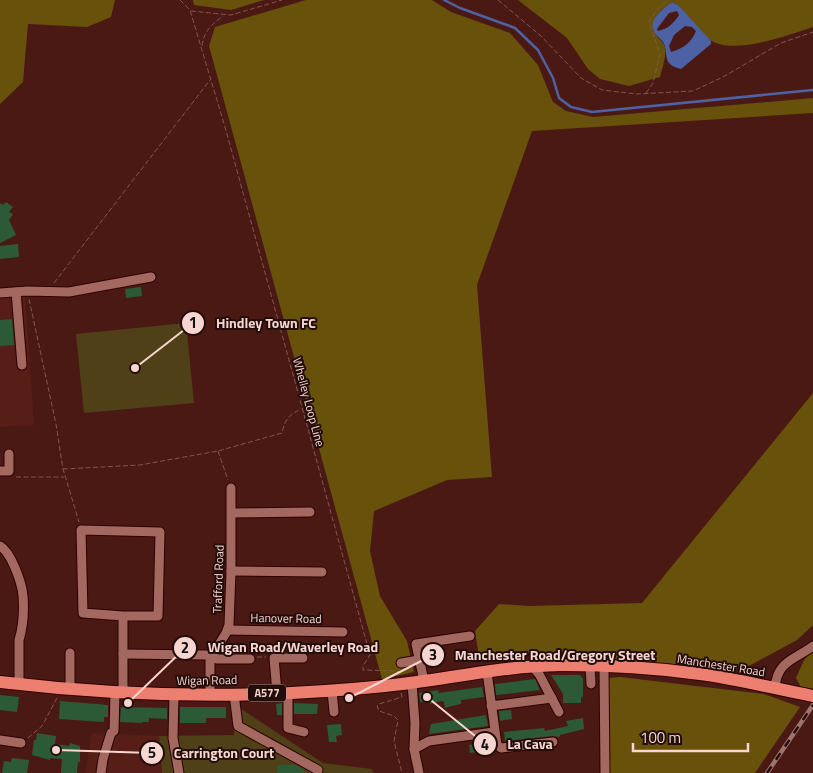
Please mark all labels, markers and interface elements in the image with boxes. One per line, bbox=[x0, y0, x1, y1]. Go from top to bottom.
callout: Hindley Town FC bbox=[181, 309, 326, 338]
text: 1 bbox=[189, 311, 197, 334]
text: Hindley Town FC bbox=[216, 312, 316, 333]
street label: Whelley Loop Line bbox=[288, 355, 330, 449]
street label: Trafford Road bbox=[207, 544, 229, 614]
street label: Hanover Road bbox=[250, 608, 322, 628]
callout: Wigan Road/Waverley Road bbox=[173, 633, 388, 662]
text: 2 bbox=[181, 636, 189, 659]
text: Wigan Road/Waverley Road bbox=[208, 636, 378, 657]
callout: Manchester Road/Gregory Street bbox=[420, 640, 666, 669]
text: 3 bbox=[429, 643, 437, 666]
text: Manchester Road/Gregory Street bbox=[455, 644, 655, 665]
street label: Manchester Road bbox=[676, 649, 766, 681]
street label: Wigan Road bbox=[177, 670, 237, 690]
road number: A577 bbox=[248, 684, 286, 701]
scale bar bbox=[633, 720, 748, 752]
text: 100 m bbox=[640, 726, 681, 749]
callout: La Cava bbox=[472, 730, 563, 759]
text: 4 bbox=[481, 733, 489, 756]
text: La Cava bbox=[507, 733, 553, 754]
callout: Carrington Court bbox=[139, 739, 284, 768]
text: 5 bbox=[148, 741, 156, 764]
text: Carrington Court bbox=[174, 742, 274, 763]

